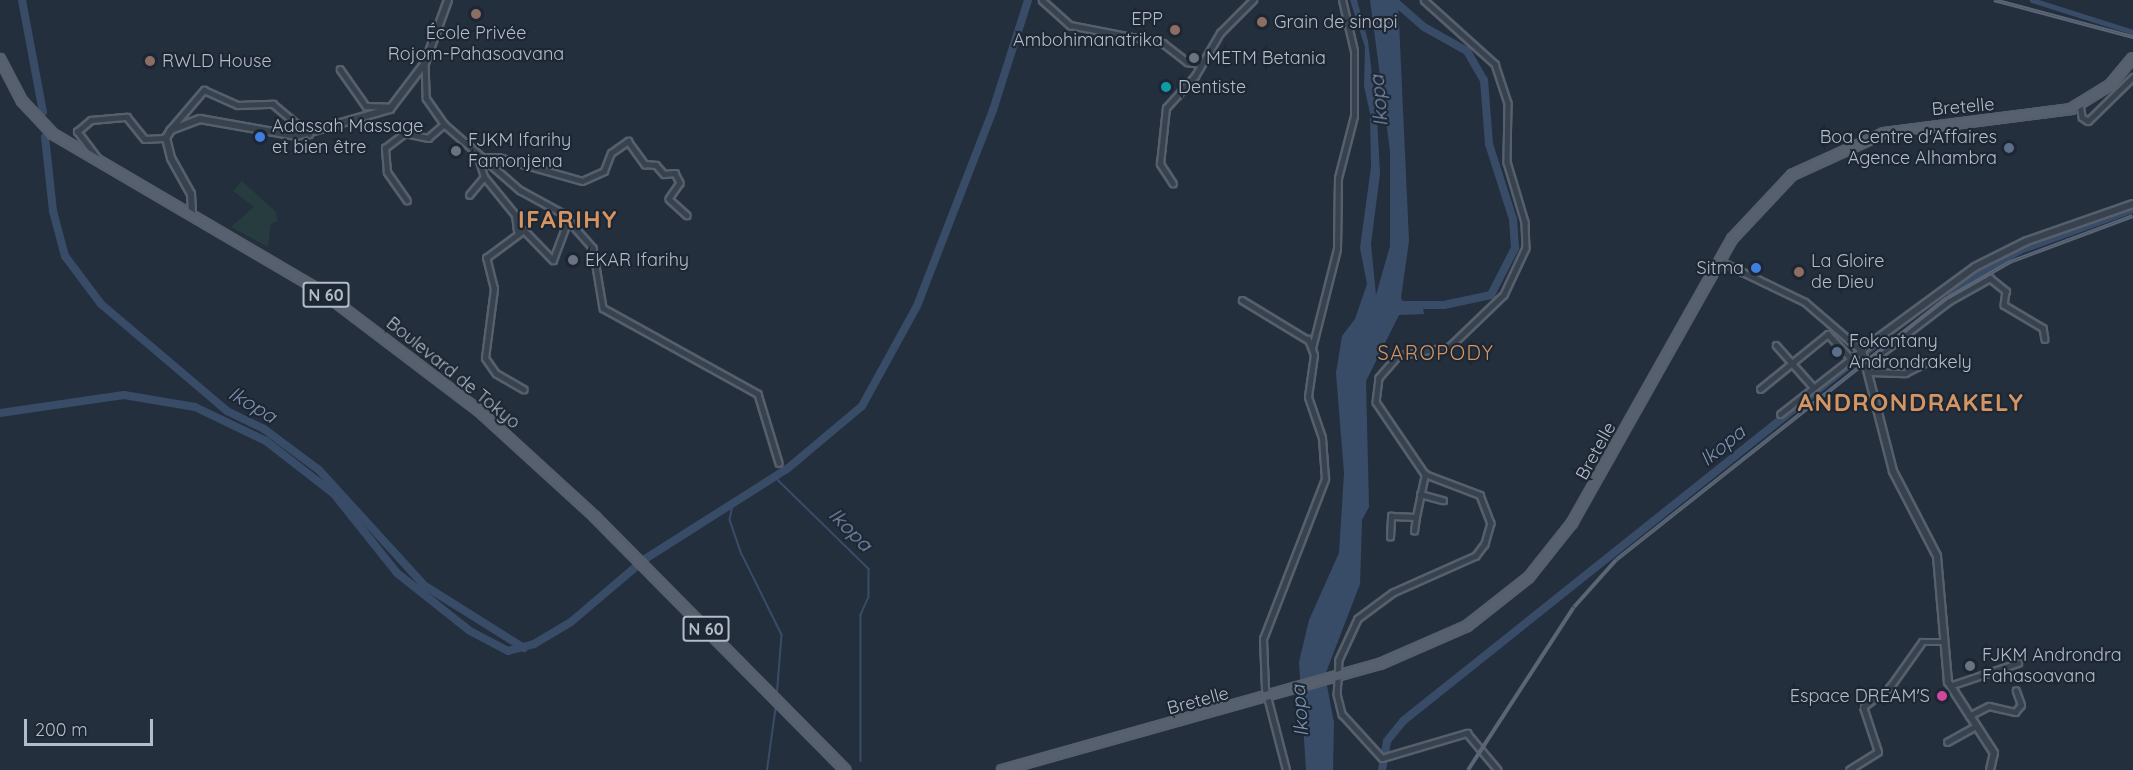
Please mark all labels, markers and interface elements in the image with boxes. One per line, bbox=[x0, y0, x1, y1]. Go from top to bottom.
marker: École Privée Rojom-Pahasoavana bbox=[469, 7, 483, 21]
place label: EPP Ambohimanatrika bbox=[1013, 9, 1163, 52]
place label: Grain de sinapi bbox=[1274, 11, 1398, 33]
marker: Grain de sinapi bbox=[1255, 15, 1269, 29]
place label: École Privée Rojom-Pahasoavana bbox=[388, 23, 564, 66]
marker: EPP Ambohimanatrika bbox=[1168, 23, 1182, 37]
place label: METM Betania bbox=[1206, 47, 1326, 69]
place label: RWLD House bbox=[162, 50, 272, 72]
marker: METM Betania bbox=[1187, 51, 1201, 65]
marker: RWLD House bbox=[143, 54, 157, 68]
water label: Ikopa bbox=[1364, 74, 1392, 128]
place label: Dentiste bbox=[1178, 76, 1246, 98]
marker: Dentiste bbox=[1159, 80, 1173, 94]
street label: Bretelle bbox=[1931, 94, 1995, 120]
place label: Adassah Massage et bien être bbox=[272, 116, 423, 158]
place label: Boa Centre d'Affaires Agence Alhambra bbox=[1820, 127, 1997, 170]
marker: Adassah Massage et bien être bbox=[253, 130, 267, 144]
place label: FJKM Ifarihy Famonjena bbox=[468, 130, 571, 172]
marker: Boa Centre d'Affaires Agence Alhambra bbox=[2002, 141, 2016, 155]
marker: FJKM Ifarihy Famonjena bbox=[449, 144, 463, 158]
district label: IFARIHY bbox=[518, 206, 618, 234]
place label: EKAR Ifarihy bbox=[585, 249, 689, 271]
place label: La Gloire de Dieu bbox=[1811, 251, 1884, 294]
marker: EKAR Ifarihy bbox=[566, 253, 580, 267]
place label: Sitma bbox=[1697, 257, 1744, 279]
marker: Sitma bbox=[1749, 261, 1763, 275]
marker: La Gloire de Dieu bbox=[1792, 265, 1806, 279]
road number: N 60 bbox=[302, 282, 350, 308]
street label: Boulevard de Tokyo bbox=[382, 312, 524, 434]
place label: Fokontany Androndrakely bbox=[1849, 331, 1972, 374]
district label: SAROPODY bbox=[1378, 340, 1494, 364]
marker: Fokontany Androndrakely bbox=[1830, 345, 1844, 359]
water label: Ikopa bbox=[225, 380, 281, 428]
district label: ANDRONDRAKELY bbox=[1798, 389, 2024, 417]
street label: Bretelle bbox=[1571, 418, 1621, 484]
water label: Ikopa bbox=[1694, 419, 1750, 471]
water label: Ikopa bbox=[824, 502, 878, 556]
road number: N 60 bbox=[682, 616, 730, 642]
place label: FJKM Androndra Fahasoavana bbox=[1982, 645, 2122, 688]
marker: FJKM Androndra Fahasoavana bbox=[1963, 659, 1977, 673]
street label: Bretelle bbox=[1165, 682, 1231, 720]
water label: Ikopa bbox=[1285, 684, 1313, 738]
place label: Espace DREAM'S bbox=[1790, 685, 1930, 707]
marker: Espace DREAM'S bbox=[1935, 689, 1949, 703]
scale bar bbox=[27, 707, 156, 745]
text: 200 m bbox=[35, 718, 88, 741]

